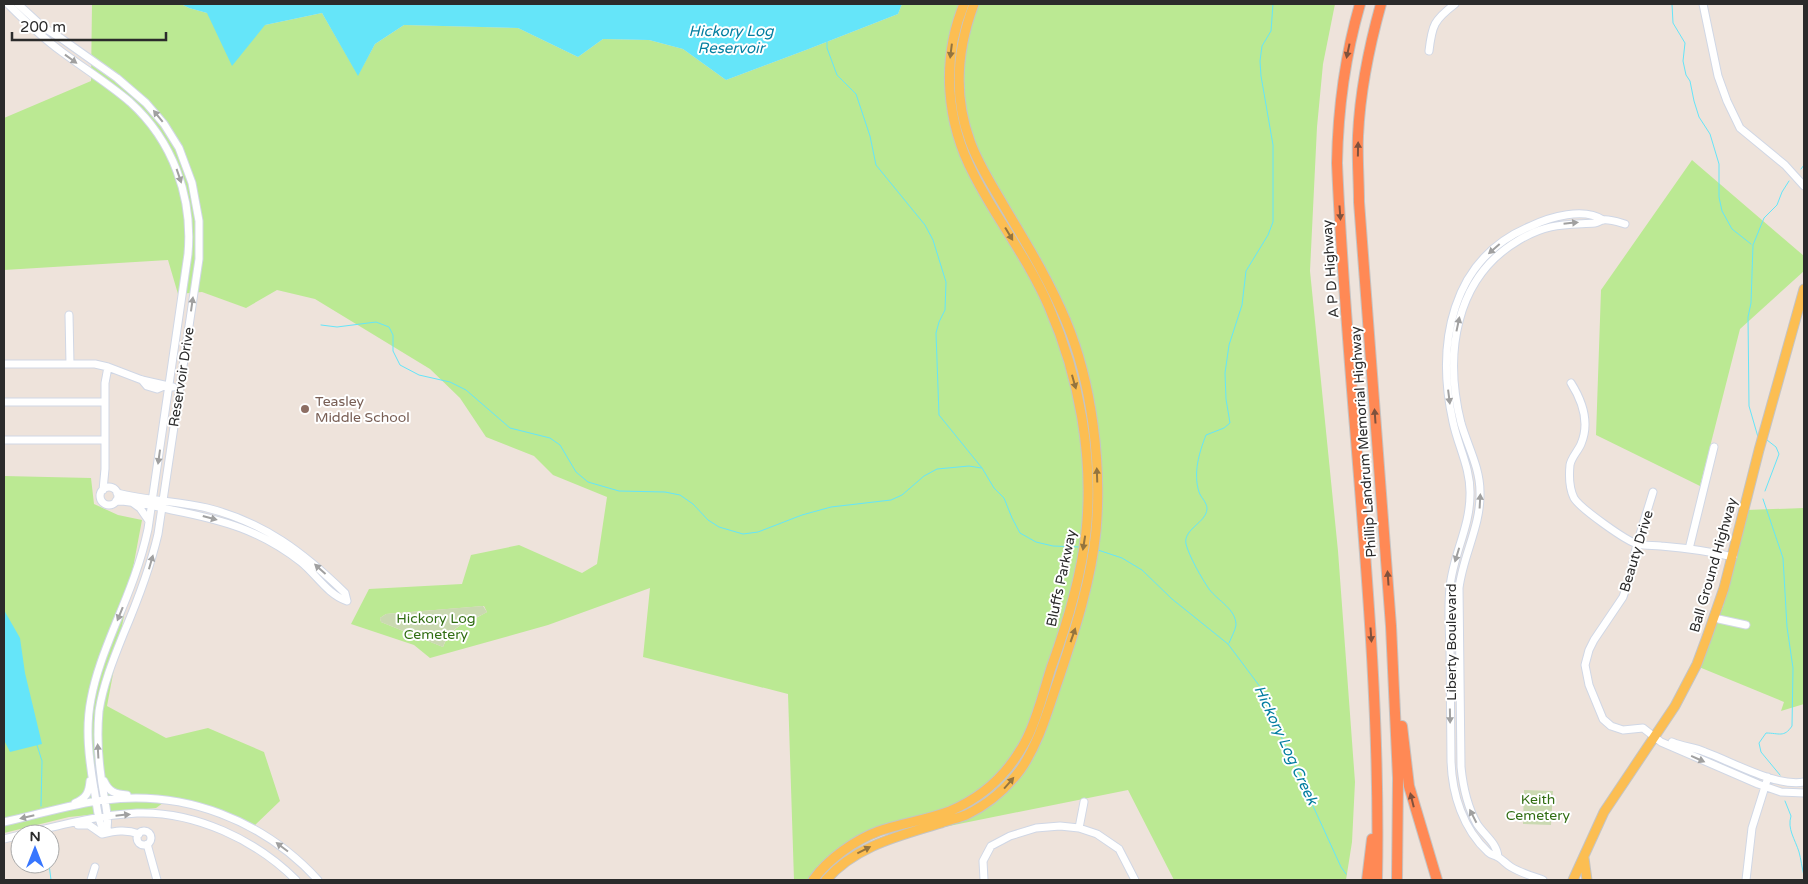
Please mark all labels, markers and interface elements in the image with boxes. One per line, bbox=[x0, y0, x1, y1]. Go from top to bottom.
scale bar bbox=[12, 10, 166, 42]
text: 200 m bbox=[20, 18, 66, 36]
water label: Hickory Log Reservoir bbox=[689, 22, 775, 57]
one-way arrow bbox=[947, 43, 955, 59]
one-way arrow bbox=[1344, 44, 1352, 60]
one-way arrow bbox=[64, 54, 78, 64]
one-way arrow bbox=[152, 110, 163, 123]
one-way arrow bbox=[1354, 141, 1362, 157]
one-way arrow bbox=[175, 169, 183, 184]
one-way arrow bbox=[1336, 205, 1344, 221]
street label: A P D Highway bbox=[1319, 219, 1342, 319]
one-way arrow bbox=[1563, 219, 1579, 227]
one-way arrow bbox=[1004, 228, 1013, 241]
one-way arrow bbox=[1489, 243, 1501, 255]
one-way arrow bbox=[188, 295, 196, 311]
one-way arrow bbox=[1454, 316, 1462, 332]
street label: Phillip Landrum Memorial Highway bbox=[1347, 325, 1380, 558]
street label: Reservoir Drive bbox=[165, 326, 198, 428]
one-way arrow bbox=[1070, 375, 1078, 390]
one-way arrow bbox=[1445, 389, 1453, 405]
place label: Teasley Middle School bbox=[315, 393, 410, 426]
marker: Teasley Middle School bbox=[299, 403, 311, 415]
one-way arrow bbox=[1371, 408, 1379, 424]
one-way arrow bbox=[154, 450, 162, 466]
one-way arrow bbox=[1092, 467, 1100, 483]
one-way arrow bbox=[1476, 492, 1484, 508]
street label: Ball Ground Highway bbox=[1686, 495, 1741, 634]
street label: Beauty Drive bbox=[1616, 508, 1657, 594]
one-way arrow bbox=[202, 514, 217, 522]
street label: Bluffs Parkway bbox=[1043, 527, 1080, 628]
one-way arrow bbox=[1079, 536, 1087, 552]
one-way arrow bbox=[1453, 547, 1460, 562]
one-way arrow bbox=[147, 555, 155, 570]
one-way arrow bbox=[314, 563, 326, 575]
one-way arrow bbox=[1383, 570, 1391, 586]
street label: Liberty Boulevard bbox=[1443, 583, 1460, 701]
one-way arrow bbox=[115, 607, 123, 622]
park label: Hickory Log Cemetery bbox=[396, 610, 476, 643]
one-way arrow bbox=[1069, 627, 1077, 642]
one-way arrow bbox=[1367, 627, 1375, 643]
water label: Hickory Log Creek bbox=[1250, 682, 1322, 809]
one-way arrow bbox=[1446, 709, 1454, 725]
one-way arrow bbox=[94, 743, 102, 759]
one-way arrow bbox=[1691, 755, 1705, 763]
one-way arrow bbox=[1003, 777, 1015, 789]
park label: Keith Cemetery bbox=[1506, 791, 1571, 824]
one-way arrow bbox=[1408, 793, 1416, 808]
one-way arrow bbox=[1469, 809, 1477, 823]
one-way arrow bbox=[116, 810, 132, 818]
one-way arrow bbox=[20, 813, 35, 821]
north arrow bbox=[10, 824, 60, 874]
text: N bbox=[29, 828, 41, 845]
one-way arrow bbox=[275, 842, 289, 852]
one-way arrow bbox=[857, 846, 871, 854]

